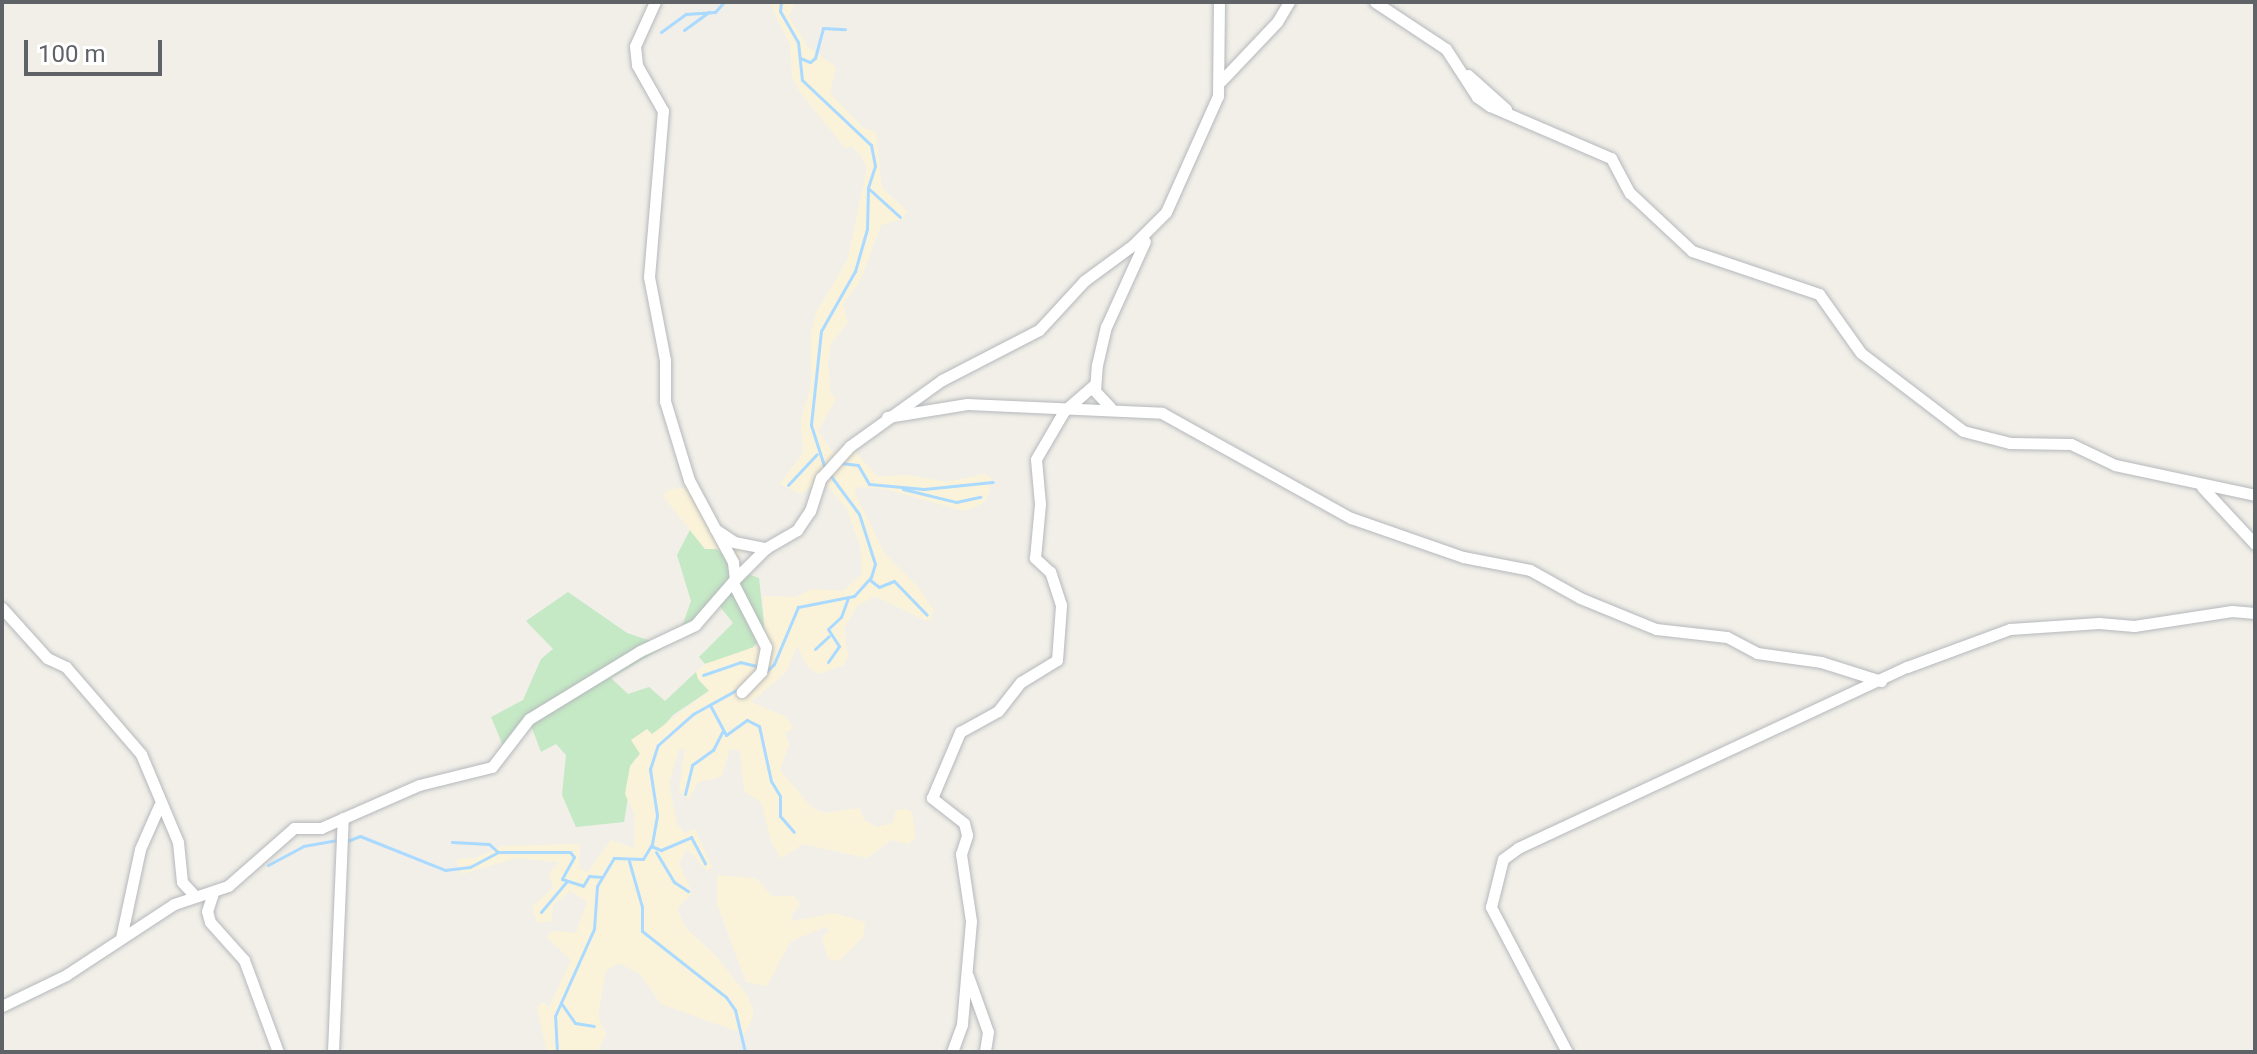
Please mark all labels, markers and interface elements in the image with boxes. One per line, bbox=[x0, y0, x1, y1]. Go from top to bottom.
scale bar bbox=[28, 24, 166, 74]
text: 100 m bbox=[38, 40, 105, 68]

